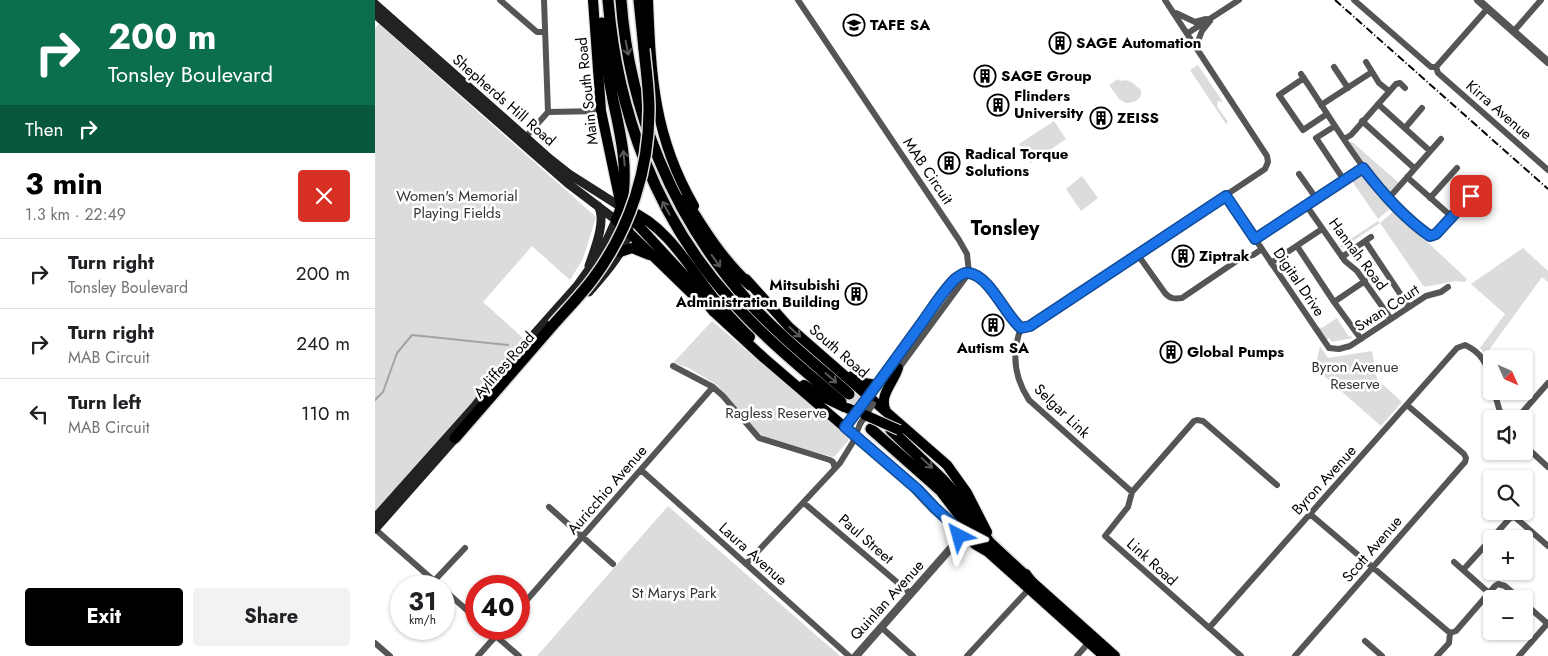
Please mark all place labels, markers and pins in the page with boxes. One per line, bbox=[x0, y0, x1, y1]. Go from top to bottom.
school or university icon: TAFE SA bbox=[842, 13, 866, 37]
place label: TAFE SA bbox=[870, 14, 931, 36]
building icon: SAGE Automation bbox=[1048, 31, 1072, 55]
place label: SAGE Automation bbox=[1076, 32, 1201, 54]
building icon: SAGE Group bbox=[973, 64, 997, 88]
place label: SAGE Group bbox=[1001, 65, 1092, 87]
place label: Flinders University bbox=[1014, 85, 1083, 124]
building icon: Flinders University bbox=[986, 93, 1010, 117]
building icon: ZEISS bbox=[1089, 106, 1113, 130]
place label: ZEISS bbox=[1117, 107, 1159, 129]
place label: Radical Torque Solutions bbox=[965, 143, 1069, 182]
building icon: Radical Torque Solutions bbox=[937, 151, 961, 175]
pin bbox=[1450, 175, 1492, 217]
building icon: Ziptrak bbox=[1171, 244, 1195, 268]
place label: Ziptrak bbox=[1199, 245, 1250, 267]
place label: Mitsubishi Administration Building bbox=[675, 274, 840, 313]
building icon: Mitsubishi Administration Building bbox=[844, 282, 868, 306]
building icon: Autism SA bbox=[981, 313, 1005, 337]
place label: Autism SA bbox=[956, 337, 1030, 359]
building icon: Global Pumps bbox=[1159, 340, 1183, 364]
place label: Global Pumps bbox=[1187, 341, 1284, 363]

